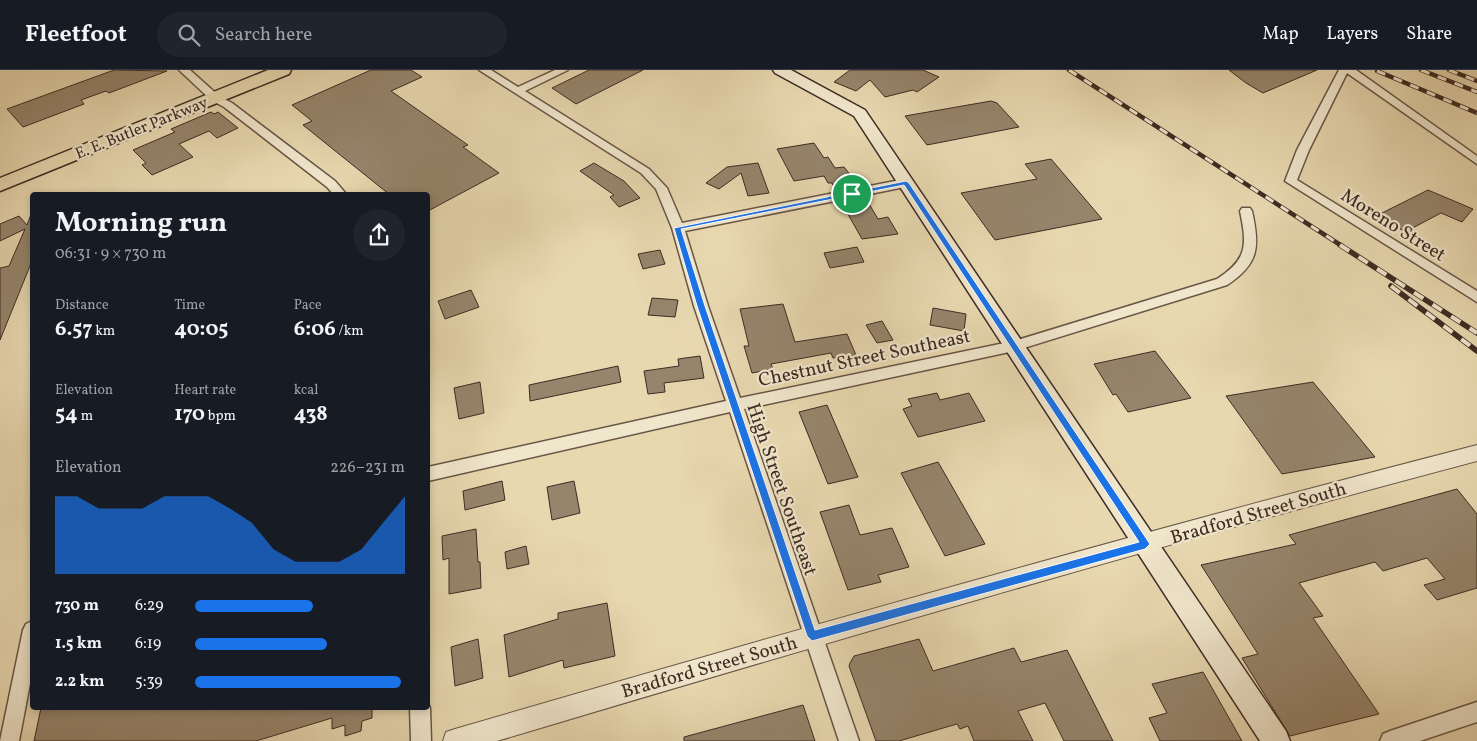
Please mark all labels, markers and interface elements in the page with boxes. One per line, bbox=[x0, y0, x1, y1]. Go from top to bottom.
search box bbox=[157, 12, 507, 57]
text: Fleetfoot bbox=[25, 18, 127, 52]
icon: search bbox=[175, 21, 203, 49]
text: Search here bbox=[215, 22, 312, 48]
text: Map bbox=[1262, 22, 1298, 47]
text: Layers bbox=[1326, 22, 1378, 47]
text: Share bbox=[1406, 22, 1452, 47]
street label: E. E. Butler Parkway bbox=[72, 92, 212, 166]
pin bbox=[831, 173, 873, 215]
icon: arrive bbox=[838, 180, 866, 208]
street label: Moreno Street bbox=[1335, 183, 1451, 269]
text: Morning run bbox=[55, 204, 227, 243]
button: share bbox=[353, 209, 405, 261]
text: 06:31 · 9 × 730 m bbox=[55, 243, 166, 265]
text: Distance bbox=[55, 296, 109, 315]
text: Time bbox=[174, 296, 205, 315]
text: Pace bbox=[294, 296, 322, 315]
text: 6.57 bbox=[55, 315, 92, 344]
text: 40:05 bbox=[174, 315, 228, 344]
text: 6:06 bbox=[294, 315, 336, 344]
text: km bbox=[92, 322, 115, 341]
text: /km bbox=[336, 322, 364, 341]
street label: Chestnut Street Southeast bbox=[756, 324, 973, 394]
text: Elevation bbox=[55, 381, 113, 400]
text: Heart rate bbox=[174, 381, 236, 400]
text: kcal bbox=[294, 381, 319, 400]
text: 54 bbox=[55, 400, 78, 429]
text: 170 bbox=[174, 400, 205, 429]
text: 438 bbox=[294, 400, 328, 429]
street label: High Street Southeast bbox=[739, 400, 823, 580]
text: m bbox=[78, 407, 93, 426]
text: bpm bbox=[205, 407, 236, 426]
text: Elevation bbox=[55, 457, 122, 479]
text: 226–231 m bbox=[330, 457, 405, 479]
street label: Bradford Street South bbox=[1168, 476, 1350, 551]
text: 730 m bbox=[55, 595, 99, 617]
text: 6:29 bbox=[135, 595, 164, 617]
street label: Bradford Street South bbox=[619, 630, 801, 705]
text: 1.5 km bbox=[55, 633, 102, 655]
text: 6:19 bbox=[135, 633, 161, 655]
text: 2.2 km bbox=[55, 671, 105, 693]
text: 5:39 bbox=[135, 671, 163, 693]

